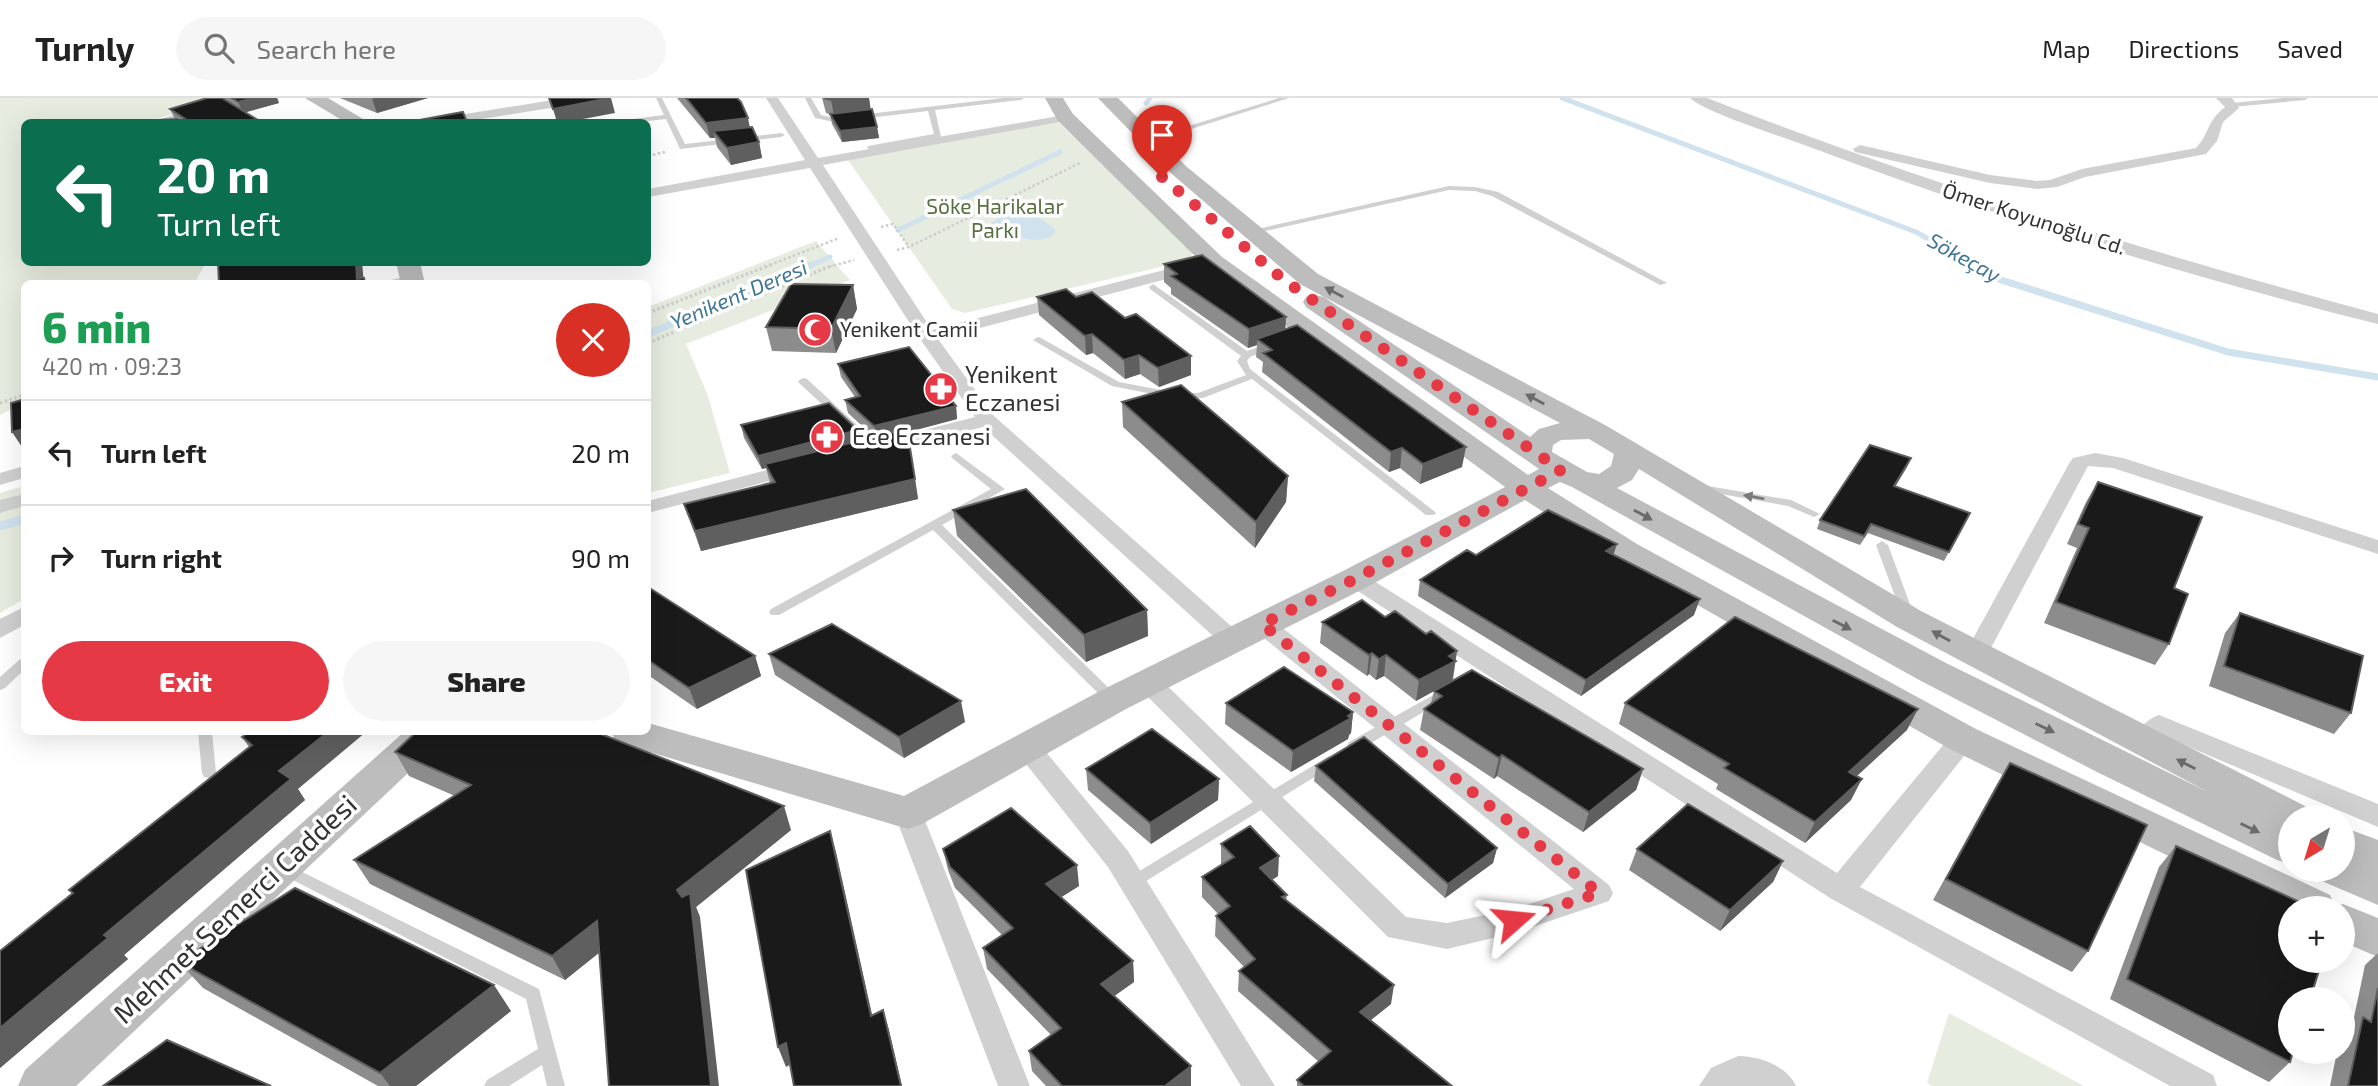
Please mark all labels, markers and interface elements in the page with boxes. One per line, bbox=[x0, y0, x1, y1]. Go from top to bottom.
search box bbox=[176, 17, 666, 80]
text: Turnly bbox=[35, 28, 134, 68]
icon: search bbox=[200, 29, 238, 67]
text: Search here bbox=[256, 33, 396, 64]
text: Map bbox=[2042, 34, 2090, 63]
text: Directions bbox=[2128, 34, 2239, 63]
text: Saved bbox=[2277, 34, 2343, 63]
pin bbox=[1132, 105, 1192, 177]
icon: arrive bbox=[1143, 116, 1181, 154]
text: 20 m bbox=[157, 144, 270, 203]
icon: left bbox=[42, 147, 133, 238]
street label: Ömer Koyunoğlu Cd. bbox=[1940, 176, 2129, 259]
park label: Söke Harikalar Parkı bbox=[926, 193, 1064, 242]
text: Turn left bbox=[157, 204, 281, 242]
water label: Sökeçay bbox=[1923, 227, 2005, 289]
water label: Yenikent Deresi bbox=[666, 254, 811, 334]
one-way arrow bbox=[1324, 286, 1344, 298]
text: 6 min bbox=[42, 301, 151, 351]
button: close bbox=[556, 303, 630, 377]
mosque icon: Yenikent Camii bbox=[796, 311, 834, 349]
place label: Yenikent Camii bbox=[840, 316, 978, 341]
text: 420 m · 09:23 bbox=[42, 352, 182, 380]
place label: Yenikent Eczanesi bbox=[965, 359, 1061, 416]
pharmacy icon: Yenikent Eczanesi bbox=[922, 370, 960, 408]
one-way arrow bbox=[1525, 393, 1545, 405]
pharmacy icon: Ece Eczanesi bbox=[808, 418, 846, 456]
place label: Ece Eczanesi bbox=[852, 421, 991, 450]
icon: left bbox=[42, 434, 80, 472]
text: Turn left bbox=[101, 437, 207, 468]
text: 20 m bbox=[571, 437, 630, 468]
one-way arrow bbox=[1743, 491, 1765, 502]
one-way arrow bbox=[1633, 509, 1653, 521]
icon: right bbox=[42, 539, 80, 577]
text: Turn right bbox=[101, 542, 222, 573]
text: 90 m bbox=[571, 542, 630, 573]
one-way arrow bbox=[1833, 618, 1853, 630]
one-way arrow bbox=[1931, 631, 1951, 643]
button: Exit bbox=[42, 641, 329, 721]
button: Share bbox=[343, 641, 630, 721]
one-way arrow bbox=[2035, 722, 2055, 733]
one-way arrow bbox=[2176, 759, 2196, 770]
street label: Mehmet Semerci Caddesi bbox=[106, 787, 363, 1030]
north arrow bbox=[2278, 805, 2356, 882]
map controls bbox=[2278, 805, 2355, 1064]
one-way arrow bbox=[2240, 822, 2260, 833]
position arrow bbox=[1477, 883, 1551, 957]
button: + bbox=[2278, 896, 2355, 973]
button: − bbox=[2278, 987, 2355, 1064]

